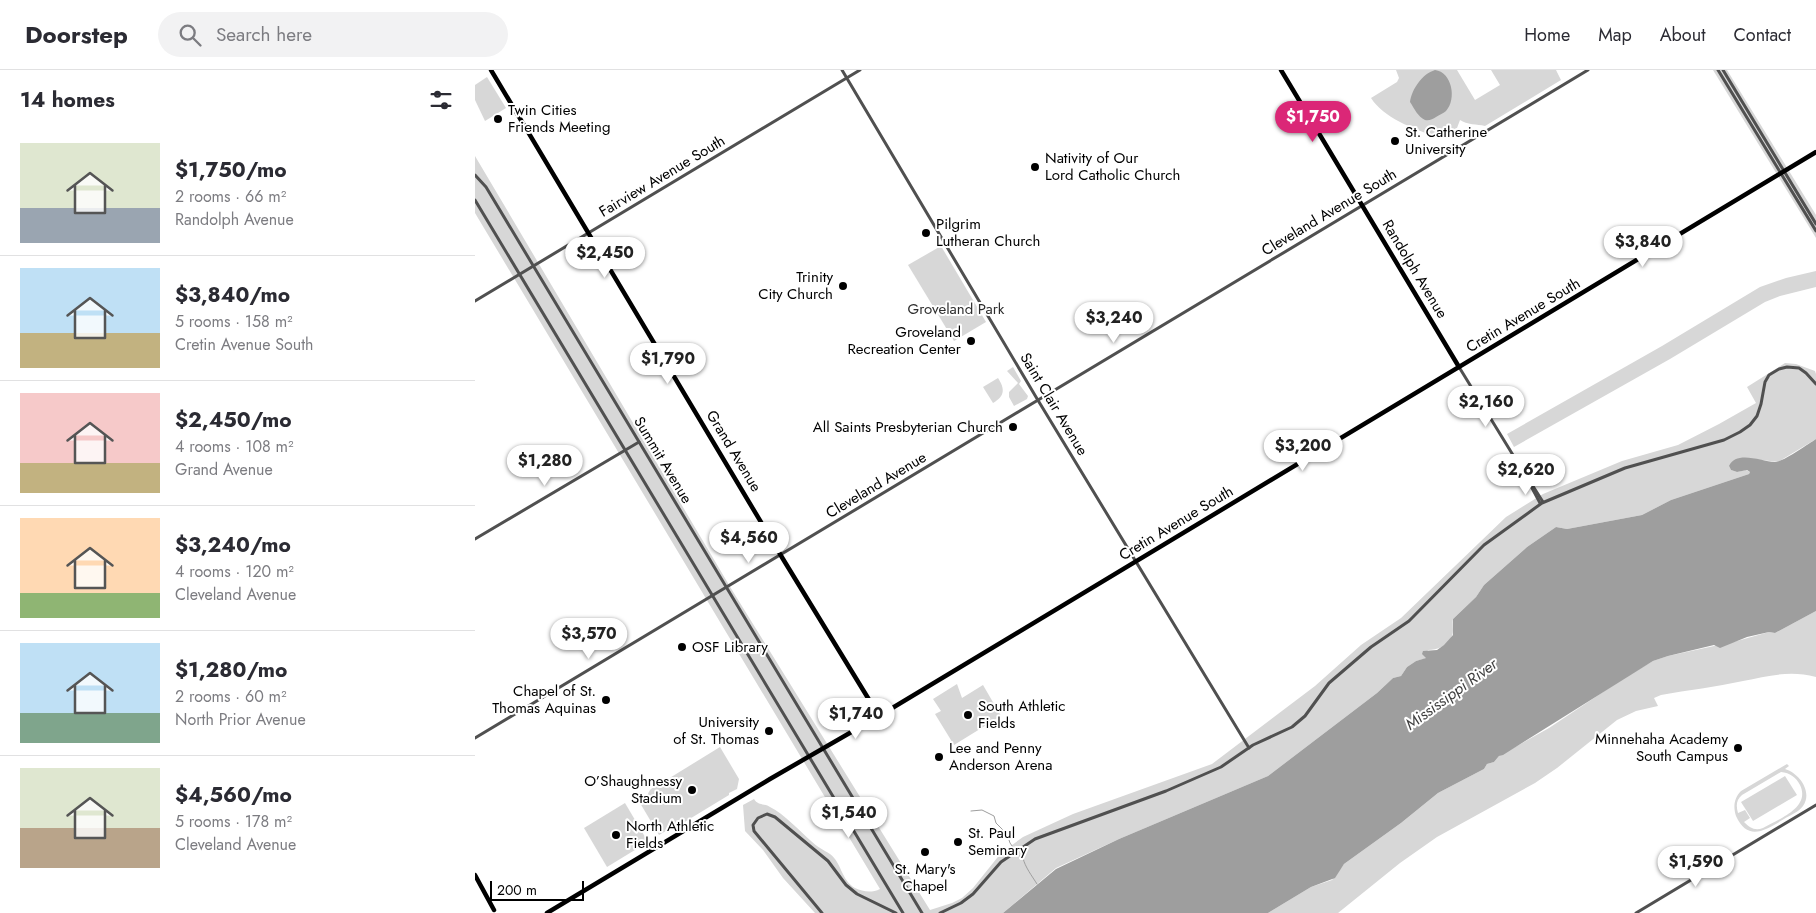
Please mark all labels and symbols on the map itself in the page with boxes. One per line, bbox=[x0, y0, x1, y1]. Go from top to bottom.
place label: Twin Cities Friends Meeting bbox=[508, 99, 610, 138]
pin: $1,750 bbox=[1272, 100, 1354, 143]
marker: Twin Cities Friends Meeting bbox=[492, 113, 504, 125]
place label: St. Catherine University bbox=[1405, 121, 1487, 160]
street label: Fairview Avenue South bbox=[595, 130, 729, 222]
marker: St. Catherine University bbox=[1389, 135, 1401, 147]
place label: Nativity of Our Lord Catholic Church bbox=[1045, 147, 1180, 186]
marker: Nativity of Our Lord Catholic Church bbox=[1029, 161, 1041, 173]
street label: Cleveland Avenue South bbox=[1257, 163, 1401, 261]
place label: Pilgrim Lutheran Church bbox=[936, 213, 1040, 252]
street label: Randolph Avenue bbox=[1377, 216, 1453, 323]
pin: $3,840 bbox=[1602, 226, 1684, 268]
marker: Pilgrim Lutheran Church bbox=[920, 227, 932, 239]
pin: $2,450 bbox=[564, 236, 646, 279]
place label: Trinity City Church bbox=[758, 266, 833, 305]
street label: Cretin Avenue South bbox=[1462, 272, 1584, 358]
marker: Trinity City Church bbox=[837, 280, 849, 292]
park label: Groveland Park bbox=[908, 298, 1005, 320]
pin: $3,240 bbox=[1073, 302, 1155, 344]
place label: Groveland Recreation Center bbox=[847, 321, 962, 360]
marker: Groveland Recreation Center bbox=[965, 335, 977, 347]
pin: $1,790 bbox=[627, 342, 709, 385]
street label: Saint Clair Avenue bbox=[1015, 348, 1094, 460]
pin: $2,160 bbox=[1445, 386, 1527, 428]
street label: Grand Avenue bbox=[701, 406, 767, 496]
street label: Summit Avenue bbox=[628, 412, 698, 508]
place label: All Saints Presbyterian Church bbox=[813, 416, 1003, 438]
marker: All Saints Presbyterian Church bbox=[1007, 421, 1019, 433]
pin: $3,200 bbox=[1262, 430, 1344, 472]
pin: $1,280 bbox=[504, 444, 586, 487]
street label: Cleveland Avenue bbox=[822, 446, 931, 524]
pin: $2,620 bbox=[1485, 454, 1567, 496]
street label: Cretin Avenue South bbox=[1115, 480, 1237, 566]
pin: $4,560 bbox=[708, 522, 790, 564]
pin: $3,570 bbox=[548, 618, 630, 660]
place label: OSF Library bbox=[692, 636, 768, 658]
marker: OSF Library bbox=[676, 641, 688, 653]
water label: Mississippi River bbox=[1400, 652, 1503, 735]
place label: Chapel of St. Thomas Aquinas bbox=[492, 680, 596, 719]
marker: Chapel of St. Thomas Aquinas bbox=[600, 694, 612, 706]
place label: South Athletic Fields bbox=[978, 695, 1065, 734]
pin: $1,740 bbox=[815, 698, 897, 740]
marker: South Athletic Fields bbox=[962, 709, 974, 721]
place label: University of St. Thomas bbox=[673, 711, 759, 750]
marker: University of St. Thomas bbox=[763, 725, 775, 737]
place label: Minnehaha Academy South Campus bbox=[1595, 728, 1728, 767]
place label: Lee and Penny Anderson Arena bbox=[949, 737, 1052, 776]
marker: Minnehaha Academy South Campus bbox=[1732, 742, 1744, 754]
marker: Lee and Penny Anderson Arena bbox=[933, 751, 945, 763]
place label: O’Shaughnessy Stadium bbox=[584, 770, 682, 809]
marker: O’Shaughnessy Stadium bbox=[686, 784, 698, 796]
pin: $1,540 bbox=[808, 796, 890, 839]
place label: North Athletic Fields bbox=[626, 815, 714, 854]
place label: St. Paul Seminary bbox=[968, 822, 1027, 861]
marker: North Athletic Fields bbox=[610, 829, 622, 841]
marker: St. Paul Seminary bbox=[952, 836, 964, 848]
marker: St. Mary's Chapel bbox=[919, 846, 931, 858]
pin: $1,590 bbox=[1655, 846, 1737, 888]
place label: St. Mary's Chapel bbox=[894, 858, 956, 897]
scale bar bbox=[490, 878, 584, 901]

